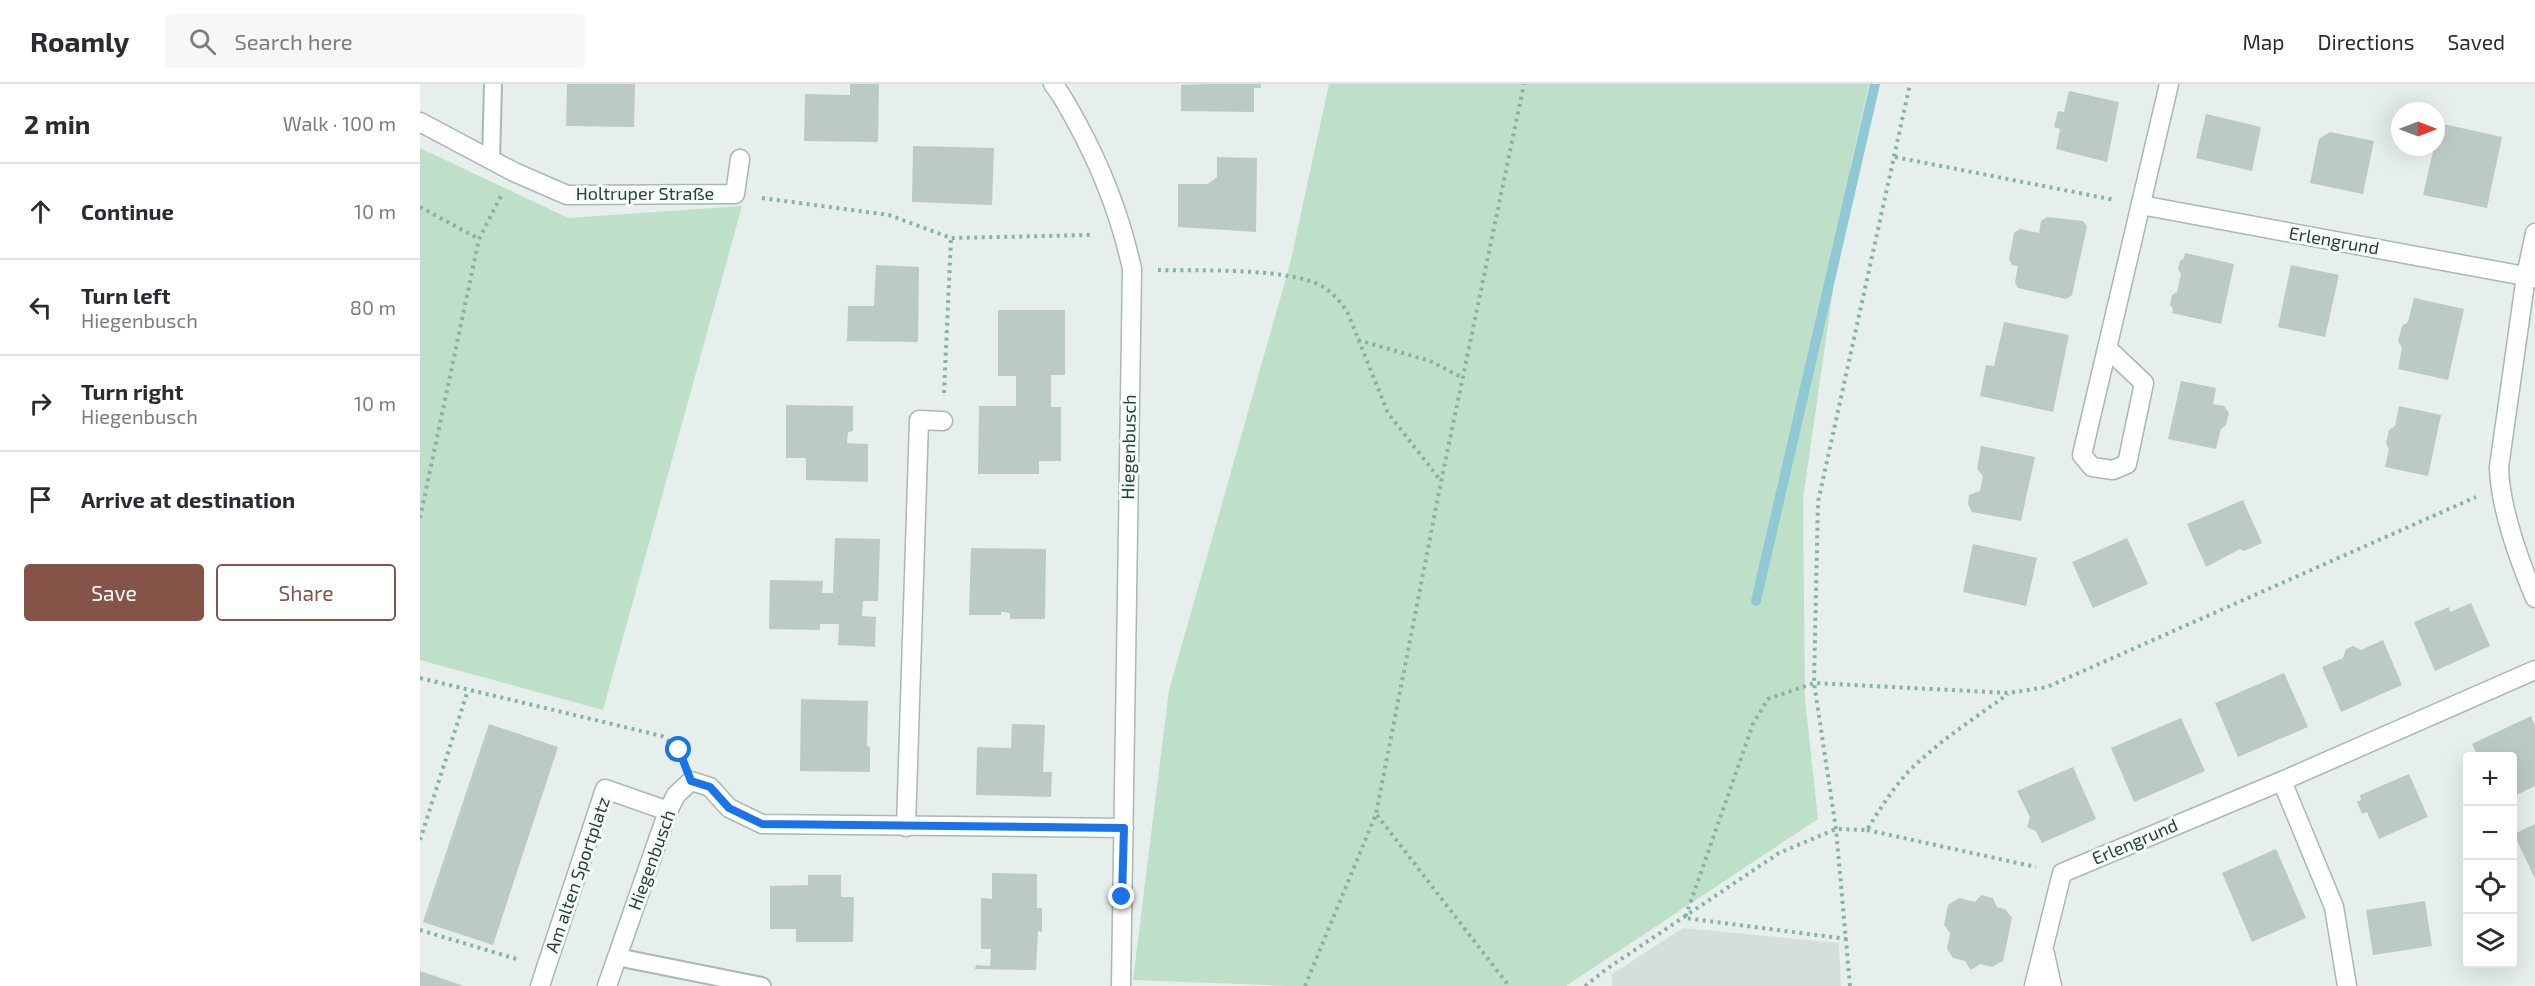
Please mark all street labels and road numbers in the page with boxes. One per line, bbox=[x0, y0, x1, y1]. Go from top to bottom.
street label: Holtruper Straße bbox=[576, 182, 714, 204]
street label: Erlengrund bbox=[2287, 221, 2381, 259]
street label: Hiegenbusch bbox=[1116, 394, 1140, 500]
street label: Am alten Sportplatz bbox=[540, 794, 614, 956]
street label: Hiegenbusch bbox=[623, 806, 679, 913]
street label: Erlengrund bbox=[2088, 813, 2181, 869]

